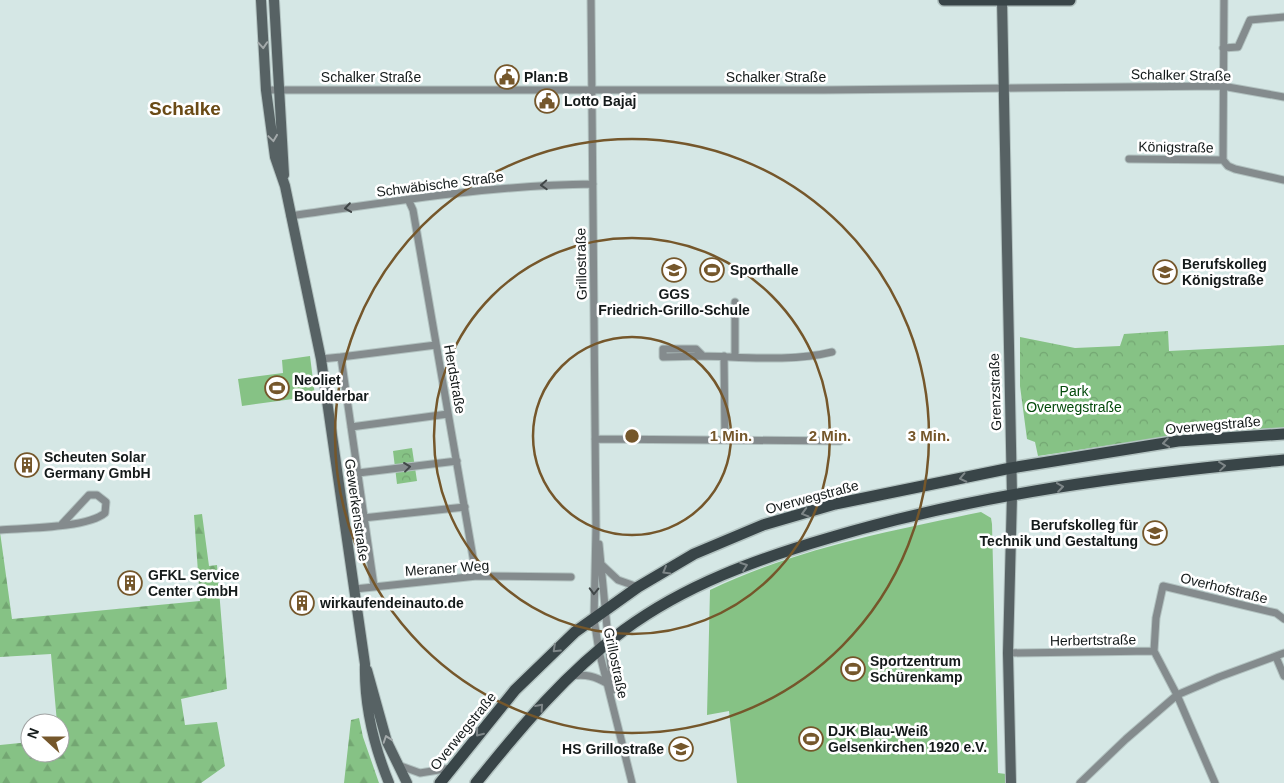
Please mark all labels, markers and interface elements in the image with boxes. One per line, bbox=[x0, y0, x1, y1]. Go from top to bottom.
one-way arrow bbox=[258, 41, 269, 49]
public building icon: Plan:B bbox=[494, 64, 520, 90]
street label: Schalker Straße bbox=[1131, 66, 1232, 84]
street label: Schalker Straße bbox=[321, 69, 421, 85]
place label: Plan:B bbox=[524, 69, 568, 85]
street label: Schalker Straße bbox=[726, 69, 826, 85]
public building icon: Lotto Bajaj bbox=[534, 88, 560, 114]
place label: Lotto Bajaj bbox=[564, 93, 636, 109]
district label: Schalke bbox=[149, 98, 221, 119]
one-way arrow bbox=[267, 135, 278, 143]
street label: Königstraße bbox=[1138, 138, 1214, 156]
street label: Schwäbische Straße bbox=[375, 168, 505, 200]
one-way arrow bbox=[540, 180, 548, 190]
one-way arrow bbox=[343, 202, 351, 213]
street label: Grillostraße bbox=[572, 227, 590, 300]
place label: Berufskolleg Königstraße bbox=[1182, 256, 1267, 288]
school or university icon: GGS Friedrich-Grillo-Schule bbox=[661, 257, 687, 283]
sports icon: Sporthalle bbox=[699, 257, 725, 283]
school or university icon: Berufskolleg Königstraße bbox=[1152, 259, 1178, 285]
place label: Sporthalle bbox=[730, 262, 799, 278]
place label: GGS Friedrich-Grillo-Schule bbox=[598, 286, 750, 318]
street label: Herdstraße bbox=[441, 343, 469, 415]
street label: Grenzstraße bbox=[986, 353, 1004, 431]
place label: Neoliet Boulderbar bbox=[294, 372, 369, 404]
sports icon: Neoliet Boulderbar bbox=[264, 375, 290, 401]
park label: Park Overwegstraße bbox=[1026, 383, 1122, 415]
street label: Overwegstraße bbox=[1165, 413, 1262, 437]
centre of rings bbox=[623, 427, 641, 445]
text: 1 Min. bbox=[710, 427, 752, 444]
text: 2 Min. bbox=[809, 427, 851, 444]
text: 3 Min. bbox=[908, 427, 950, 444]
one-way arrow bbox=[1161, 437, 1169, 448]
place label: Scheuten Solar Germany GmbH bbox=[44, 449, 151, 481]
building icon: Scheuten Solar Germany GmbH bbox=[14, 452, 40, 478]
street label: Gewerkenstraße bbox=[342, 458, 372, 563]
one-way arrow bbox=[1218, 461, 1226, 472]
one-way arrow bbox=[403, 462, 411, 473]
one-way arrow bbox=[959, 472, 968, 482]
street label: Overwegstraße bbox=[764, 477, 860, 517]
one-way arrow bbox=[1057, 482, 1065, 493]
one-way arrow bbox=[800, 507, 809, 518]
place label: Berufskolleg für Technik und Gestaltung bbox=[980, 517, 1139, 549]
school or university icon: Berufskolleg für Technik und Gestaltung bbox=[1142, 520, 1168, 546]
street label: Meraner Weg bbox=[404, 557, 490, 579]
one-way arrow bbox=[740, 562, 748, 572]
one-way arrow bbox=[663, 564, 672, 574]
place label: GFKL Service Center GmbH bbox=[148, 567, 240, 599]
street label: Overhofstraße bbox=[1179, 569, 1270, 607]
building icon: GFKL Service Center GmbH bbox=[117, 570, 143, 596]
one-way arrow bbox=[588, 587, 599, 595]
building icon: wirkaufendeinauto.de bbox=[289, 590, 315, 616]
place label: wirkaufendeinauto.de bbox=[319, 595, 464, 611]
street label: Grillostraße bbox=[601, 626, 631, 700]
street label: Herbertstraße bbox=[1050, 631, 1137, 649]
one-way arrow bbox=[553, 643, 562, 652]
place label: Sportzentrum Schürenkamp bbox=[870, 653, 963, 685]
sports icon: Sportzentrum Schürenkamp bbox=[840, 656, 866, 682]
street label: Overwegstraße bbox=[427, 689, 499, 773]
one-way arrow bbox=[535, 703, 544, 712]
north arrow bbox=[20, 713, 70, 763]
place label: DJK Blau-Weiß Gelsenkirchen 1920 e.V. bbox=[828, 723, 987, 755]
text: N bbox=[24, 726, 42, 741]
sports icon: DJK Blau-Weiß Gelsenkirchen 1920 e.V. bbox=[798, 726, 824, 752]
one-way arrow bbox=[476, 728, 485, 737]
one-way arrow bbox=[383, 735, 393, 744]
school or university icon: HS Grillostraße bbox=[668, 736, 694, 762]
place label: HS Grillostraße bbox=[562, 741, 664, 757]

